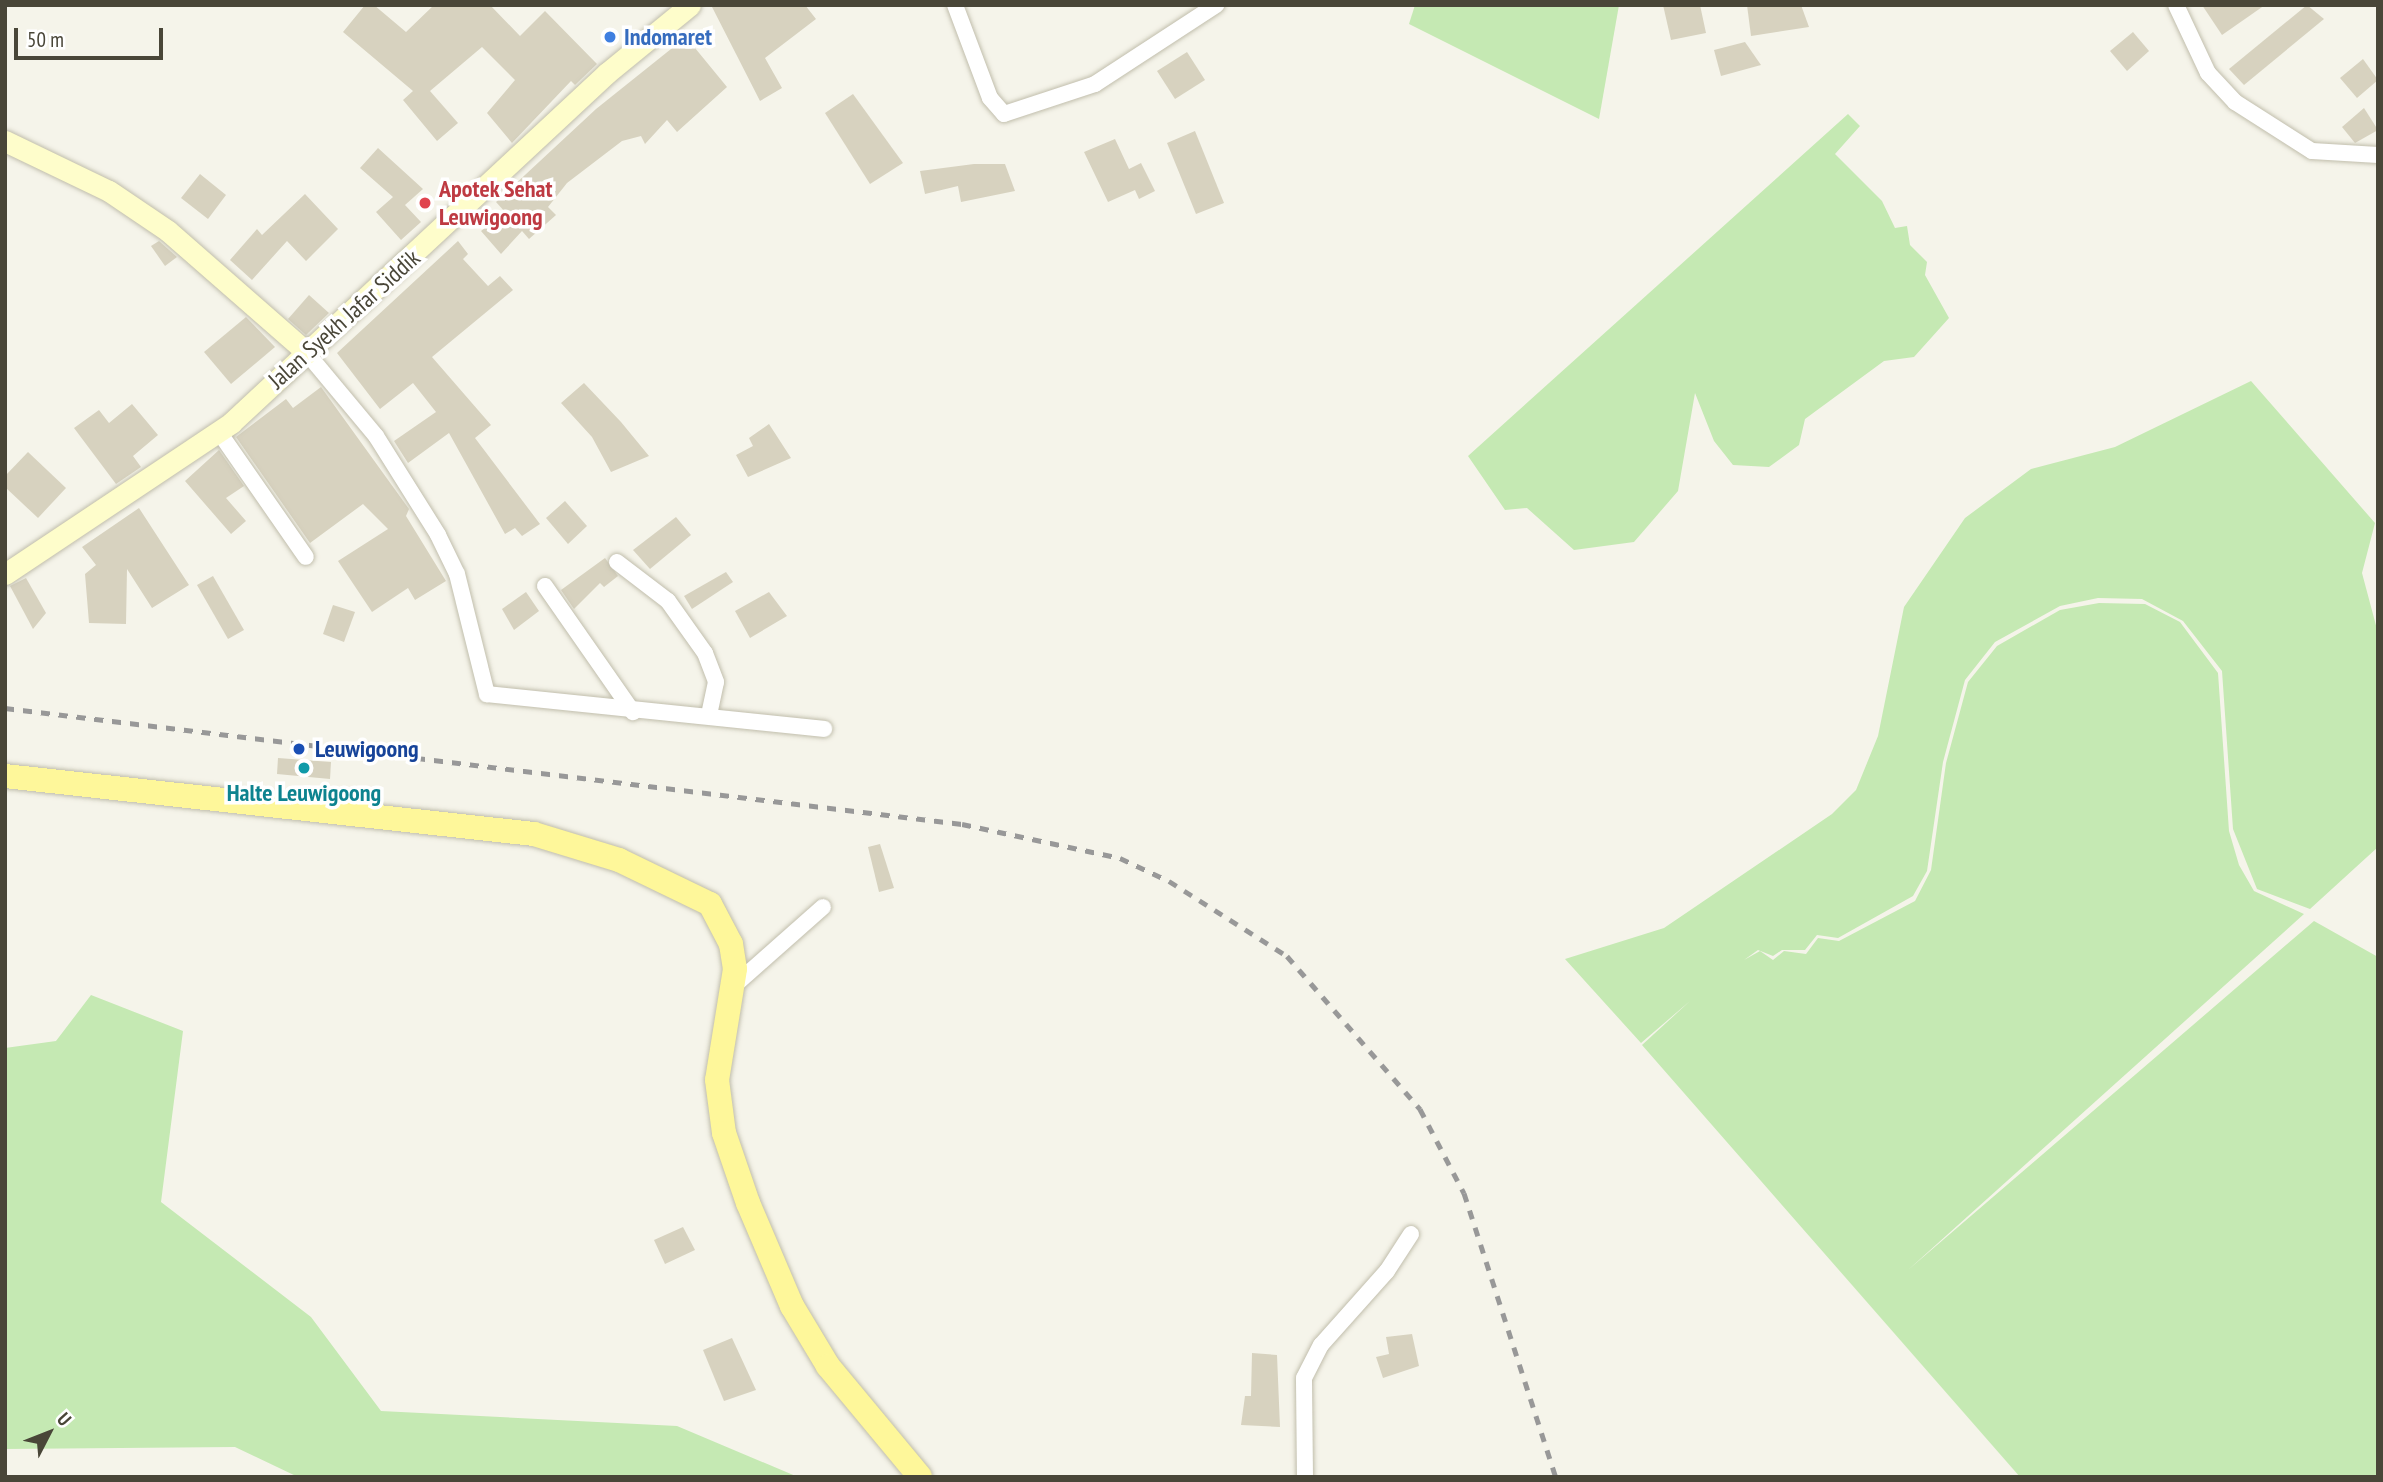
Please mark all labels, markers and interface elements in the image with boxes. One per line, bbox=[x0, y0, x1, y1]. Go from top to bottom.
scale bar bbox=[18, 14, 166, 58]
place label: Indomaret bbox=[624, 23, 712, 51]
text: 50 m bbox=[27, 26, 64, 53]
marker: Indomaret bbox=[602, 29, 618, 45]
place label: Apotek Sehat Leuwigoong bbox=[439, 175, 553, 231]
marker: Apotek Sehat Leuwigoong bbox=[417, 195, 433, 211]
street label: Jalan Syekh Jafar Siddik bbox=[262, 243, 426, 395]
place label: Leuwigoong bbox=[315, 735, 419, 763]
marker: Leuwigoong bbox=[289, 739, 309, 759]
marker: Halte Leuwigoong bbox=[296, 760, 312, 776]
place label: Halte Leuwigoong bbox=[227, 779, 381, 807]
north arrow bbox=[14, 1398, 84, 1468]
text: U bbox=[52, 1407, 77, 1431]

